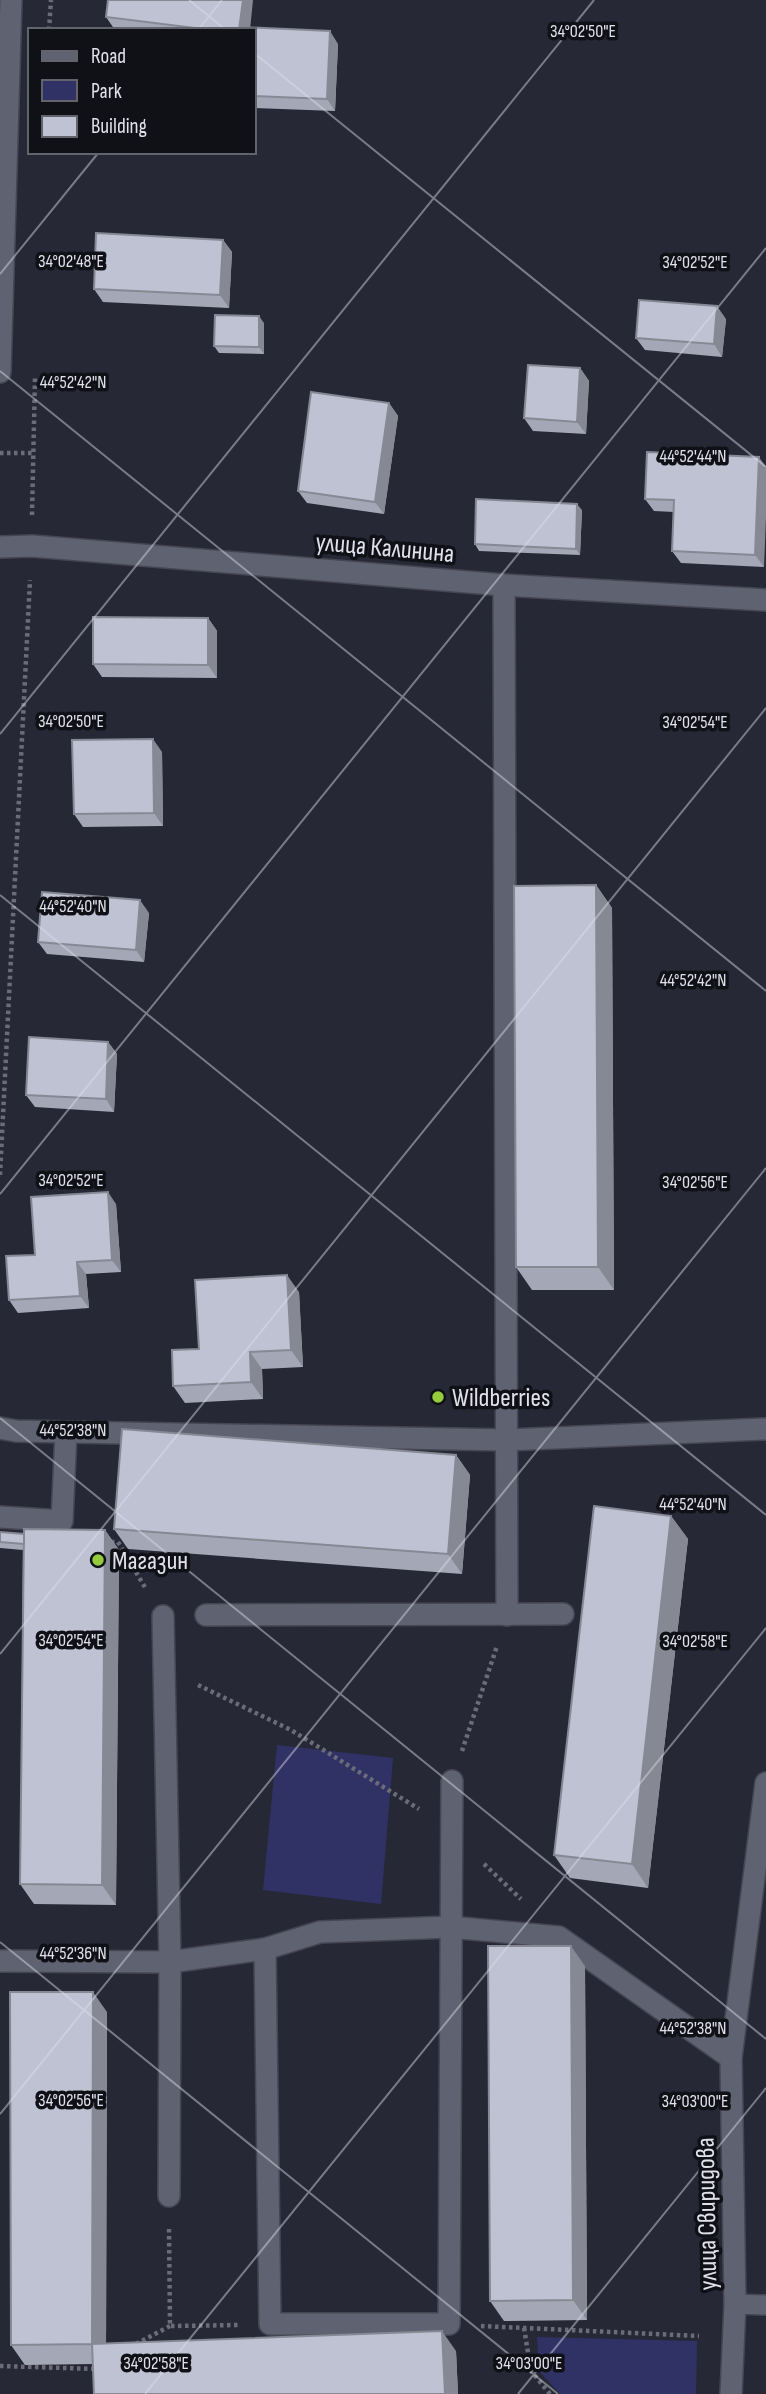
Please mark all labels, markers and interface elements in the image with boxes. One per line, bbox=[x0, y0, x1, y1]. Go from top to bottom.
text: 34°02'50"E bbox=[550, 21, 616, 42]
legend bbox=[28, 28, 256, 154]
text: Road bbox=[91, 44, 126, 69]
text: Park bbox=[91, 79, 122, 104]
text: Building bbox=[91, 114, 147, 139]
text: 34°02'48"E bbox=[38, 251, 104, 272]
text: 34°02'52"E bbox=[662, 252, 728, 273]
text: 44°52'42"N bbox=[40, 372, 106, 393]
text: 44°52'44"N bbox=[660, 446, 726, 467]
street label: улица Калинина bbox=[314, 527, 455, 570]
text: 34°02'50"E bbox=[38, 711, 104, 732]
text: 34°02'54"E bbox=[662, 712, 728, 733]
text: 44°52'40"N bbox=[39, 896, 107, 917]
text: 44°52'42"N bbox=[660, 970, 726, 991]
text: 34°02'52"E bbox=[38, 1170, 104, 1191]
text: 34°02'56"E bbox=[662, 1172, 728, 1193]
place label: Wildberries bbox=[452, 1383, 550, 1414]
marker: Wildberries bbox=[430, 1389, 446, 1405]
text: 44°52'38"N bbox=[39, 1420, 107, 1441]
text: 44°52'40"N bbox=[659, 1494, 727, 1515]
place label: Магазин bbox=[112, 1546, 188, 1577]
marker: Магазин bbox=[90, 1552, 106, 1568]
text: 34°02'54"E bbox=[38, 1630, 104, 1651]
text: 34°02'58"E bbox=[662, 1631, 728, 1652]
text: 44°52'36"N bbox=[39, 1943, 107, 1964]
text: 44°52'38"N bbox=[659, 2018, 727, 2039]
text: 34°02'56"E bbox=[38, 2090, 104, 2111]
text: 34°03'00"E bbox=[662, 2091, 728, 2112]
street label: улица Свиридова bbox=[691, 2137, 724, 2291]
text: 34°02'58"E bbox=[123, 2353, 189, 2374]
text: 34°03'00"E bbox=[496, 2353, 562, 2374]

